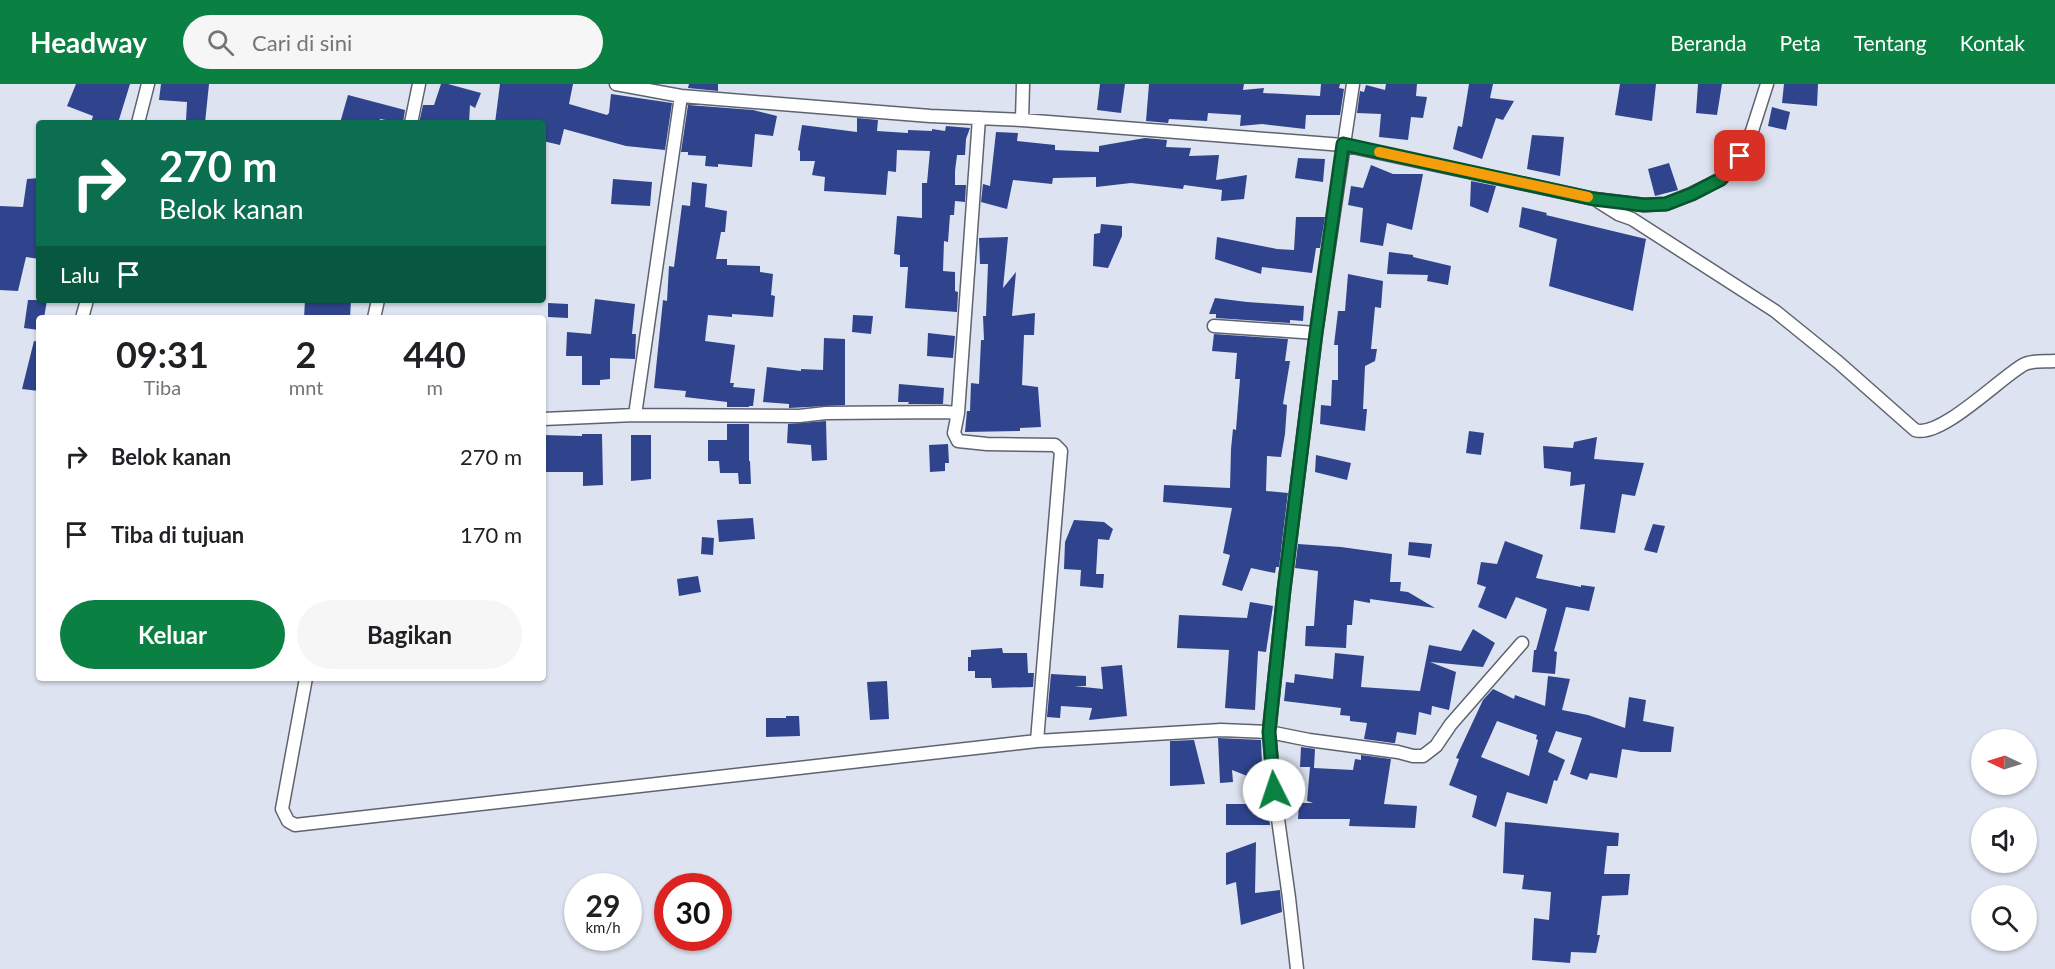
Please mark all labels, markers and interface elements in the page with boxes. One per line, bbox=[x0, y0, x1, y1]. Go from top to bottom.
search box bbox=[183, 15, 603, 69]
text: Headway bbox=[30, 25, 147, 59]
icon: search bbox=[204, 26, 237, 59]
text: Cari di sini bbox=[252, 29, 352, 56]
text: Beranda bbox=[1670, 30, 1747, 55]
text: Peta bbox=[1780, 30, 1821, 55]
text: Tentang bbox=[1854, 30, 1927, 55]
text: Kontak bbox=[1960, 30, 2025, 55]
pin bbox=[1714, 130, 1765, 181]
icon: arrive bbox=[1723, 139, 1756, 172]
text: 270 m bbox=[159, 141, 277, 191]
icon: right bbox=[60, 144, 138, 222]
text: Belok kanan bbox=[159, 192, 304, 225]
icon: arrive bbox=[112, 258, 145, 291]
text: Lalu bbox=[60, 261, 100, 288]
text: 09:31 bbox=[116, 332, 209, 376]
text: 2 bbox=[296, 332, 317, 376]
text: 440 bbox=[403, 332, 466, 376]
text: Tiba bbox=[144, 375, 181, 399]
text: mnt bbox=[289, 375, 323, 399]
text: m bbox=[426, 375, 443, 399]
icon: right bbox=[60, 440, 93, 473]
text: Belok kanan bbox=[111, 443, 231, 470]
text: 270 m bbox=[460, 443, 522, 470]
icon: arrive bbox=[60, 518, 93, 551]
text: Tiba di tujuan bbox=[111, 521, 244, 548]
text: 170 m bbox=[460, 521, 522, 548]
button: Keluar bbox=[60, 600, 285, 669]
button: Bagikan bbox=[297, 600, 522, 669]
north arrow bbox=[1971, 729, 2037, 795]
map controls bbox=[1971, 729, 2037, 951]
position arrow bbox=[1242, 758, 1306, 822]
button: sound bbox=[1971, 807, 2037, 873]
speed limit sign: 30 bbox=[654, 873, 732, 951]
button: search bbox=[1971, 885, 2037, 951]
text: 29 bbox=[586, 887, 620, 923]
text: km/h bbox=[585, 918, 621, 936]

